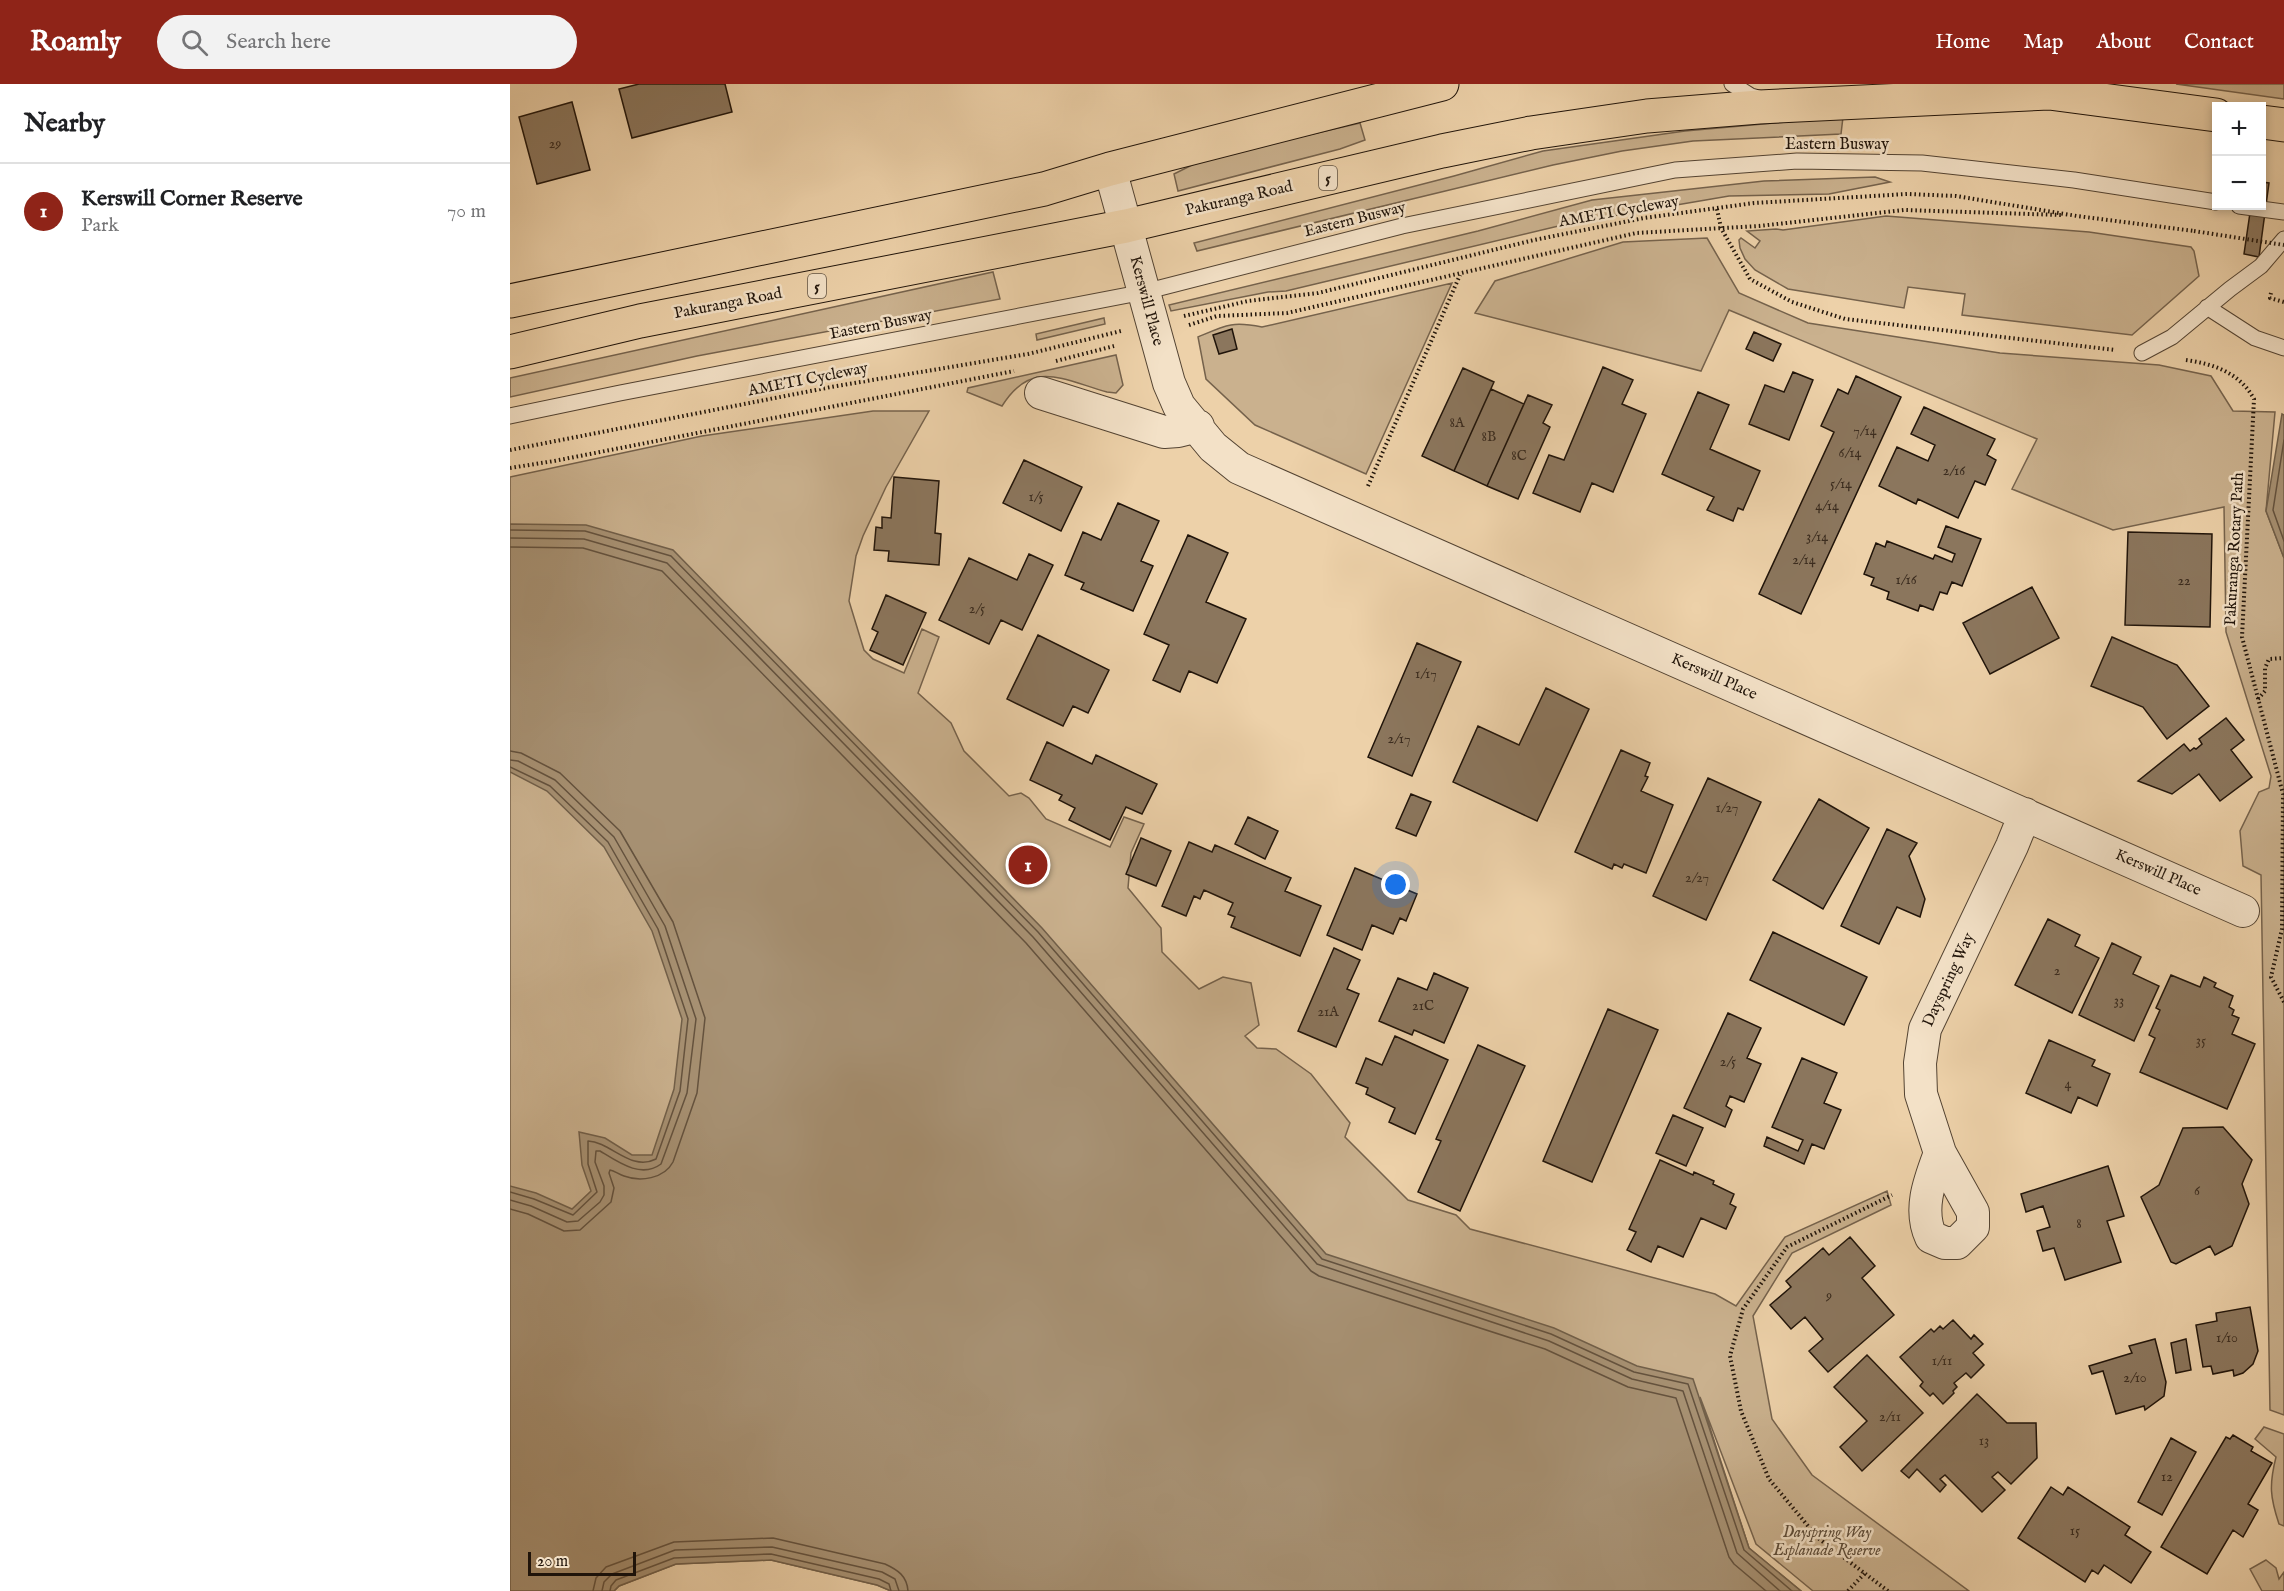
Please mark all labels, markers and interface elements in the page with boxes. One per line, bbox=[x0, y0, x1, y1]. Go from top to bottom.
search box bbox=[157, 15, 577, 69]
text: Roamly bbox=[30, 25, 121, 60]
icon: search bbox=[178, 26, 211, 59]
text: Search here bbox=[226, 28, 331, 56]
text: Home bbox=[1935, 29, 1990, 56]
text: Map bbox=[2023, 29, 2063, 56]
text: About bbox=[2096, 29, 2151, 56]
text: Contact bbox=[2184, 29, 2254, 56]
map controls bbox=[2212, 102, 2266, 210]
button: + bbox=[2212, 102, 2266, 156]
text: Nearby bbox=[24, 107, 105, 140]
house number: 29 bbox=[549, 135, 561, 153]
street label: Eastern Busway bbox=[1785, 135, 1889, 155]
button: − bbox=[2212, 156, 2266, 210]
road number: 5 bbox=[1319, 166, 1337, 190]
street label: Pakuranga Road bbox=[1183, 177, 1295, 221]
text: Kerswill Corner Reserve bbox=[81, 185, 303, 213]
street label: AMETI Cycleway bbox=[1556, 192, 1681, 233]
street label: Eastern Busway bbox=[1302, 198, 1408, 242]
text: 1 bbox=[40, 199, 47, 224]
text: 70 m bbox=[447, 199, 486, 224]
text: Park bbox=[81, 213, 119, 238]
street label: Kerswill Place bbox=[1124, 254, 1168, 348]
road number: 5 bbox=[808, 274, 826, 298]
street label: Pakuranga Road bbox=[672, 284, 784, 324]
street label: Eastern Busway bbox=[828, 305, 934, 345]
street label: AMETI Cycleway bbox=[745, 359, 870, 402]
house number: 8A bbox=[1450, 414, 1465, 432]
house number: 7/14 bbox=[1853, 422, 1877, 440]
house number: 8B bbox=[1482, 428, 1496, 446]
house number: 6/14 bbox=[1839, 444, 1862, 462]
house number: 8C bbox=[1511, 447, 1527, 465]
house number: 2/16 bbox=[1943, 462, 1966, 480]
street label: Pakuranga Rotary Path bbox=[2221, 471, 2249, 626]
house number: 5/14 bbox=[1830, 475, 1852, 493]
house number: 1/5 bbox=[1028, 488, 1044, 506]
house number: 4/14 bbox=[1815, 497, 1839, 515]
house number: 3/14 bbox=[1806, 528, 1828, 546]
house number: 2/14 bbox=[1792, 551, 1816, 569]
house number: 1/16 bbox=[1895, 571, 1918, 589]
house number: 22 bbox=[2177, 572, 2191, 590]
house number: 2/5 bbox=[969, 600, 985, 618]
street label: Kerswill Place bbox=[1668, 649, 1760, 705]
house number: 1/17 bbox=[1415, 665, 1437, 683]
house number: 2/17 bbox=[1387, 730, 1411, 748]
house number: 1/27 bbox=[1716, 799, 1738, 817]
pin: 1 bbox=[1008, 842, 1048, 888]
street label: Kerswill Place bbox=[2112, 845, 2204, 901]
house number: 2/27 bbox=[1685, 869, 1709, 887]
your location bbox=[1381, 870, 1410, 899]
street label: Dayspring Way bbox=[1918, 930, 1980, 1030]
house number: 2 bbox=[2054, 962, 2061, 980]
house number: 33 bbox=[2114, 992, 2124, 1010]
house number: 21C bbox=[1412, 997, 1434, 1015]
house number: 21A bbox=[1317, 1003, 1339, 1021]
house number: 35 bbox=[2196, 1032, 2206, 1050]
house number: 2/5 bbox=[1720, 1053, 1736, 1071]
house number: 4 bbox=[2065, 1075, 2072, 1093]
house number: 6 bbox=[2194, 1182, 2201, 1200]
house number: 8 bbox=[2076, 1215, 2082, 1233]
house number: 9 bbox=[1825, 1287, 1832, 1305]
house number: 1/10 bbox=[2216, 1329, 2238, 1347]
house number: 1/11 bbox=[1932, 1352, 1952, 1370]
house number: 2/10 bbox=[2123, 1369, 2147, 1387]
house number: 2/11 bbox=[1879, 1408, 1901, 1426]
house number: 13 bbox=[1979, 1432, 1989, 1450]
house number: 12 bbox=[2161, 1468, 2173, 1486]
house number: 15 bbox=[2070, 1522, 2080, 1540]
park label: Dayspring Way Esplanade Reserve bbox=[1772, 1523, 1881, 1561]
scale bar bbox=[528, 1549, 636, 1576]
text: 20 m bbox=[537, 1552, 568, 1572]

